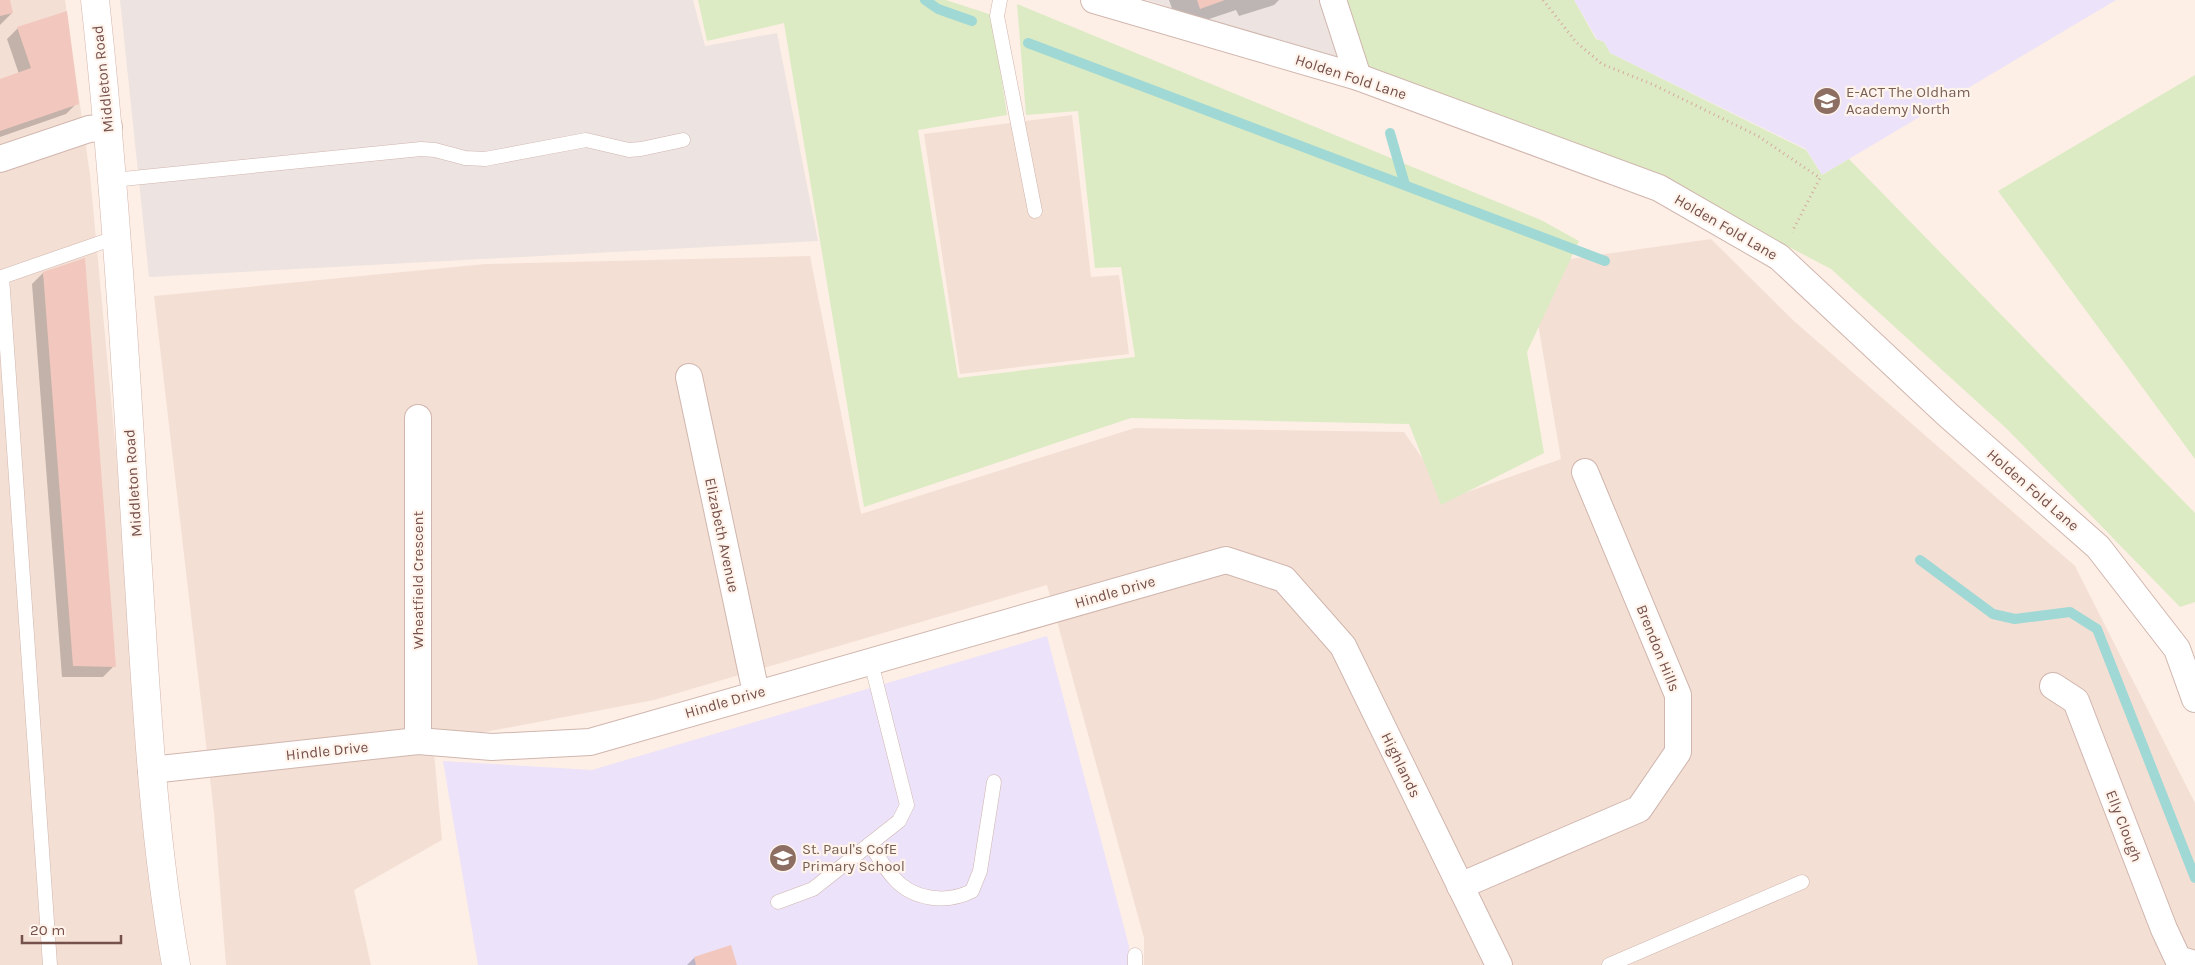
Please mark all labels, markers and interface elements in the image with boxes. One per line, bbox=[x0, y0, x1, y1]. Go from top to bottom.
street label: Middleton Road bbox=[88, 24, 118, 134]
street label: Holden Fold Lane bbox=[1293, 51, 1409, 103]
place label: E-ACT The Oldham Academy North bbox=[1846, 83, 1970, 118]
school or university icon: E-ACT The Oldham Academy North bbox=[1812, 86, 1842, 116]
street label: Holden Fold Lane bbox=[1671, 190, 1781, 264]
street label: Middleton Road bbox=[120, 429, 146, 537]
street label: Holden Fold Lane bbox=[1983, 445, 2083, 535]
street label: Elizabeth Avenue bbox=[701, 476, 743, 594]
street label: Wheatfield Crescent bbox=[409, 510, 427, 649]
street label: Hindle Drive bbox=[1073, 572, 1157, 612]
street label: Brendon Hills bbox=[1632, 602, 1684, 694]
street label: Hindle Drive bbox=[683, 682, 767, 722]
street label: Highlands bbox=[1378, 729, 1424, 801]
street label: Hindle Drive bbox=[285, 738, 369, 764]
street label: Elly Clough bbox=[2102, 787, 2146, 865]
place label: St. Paul's CofE Primary School bbox=[802, 840, 905, 875]
school or university icon: St. Paul's CofE Primary School bbox=[768, 843, 798, 873]
scale bar bbox=[22, 912, 121, 944]
text: 20 m bbox=[30, 921, 65, 939]

